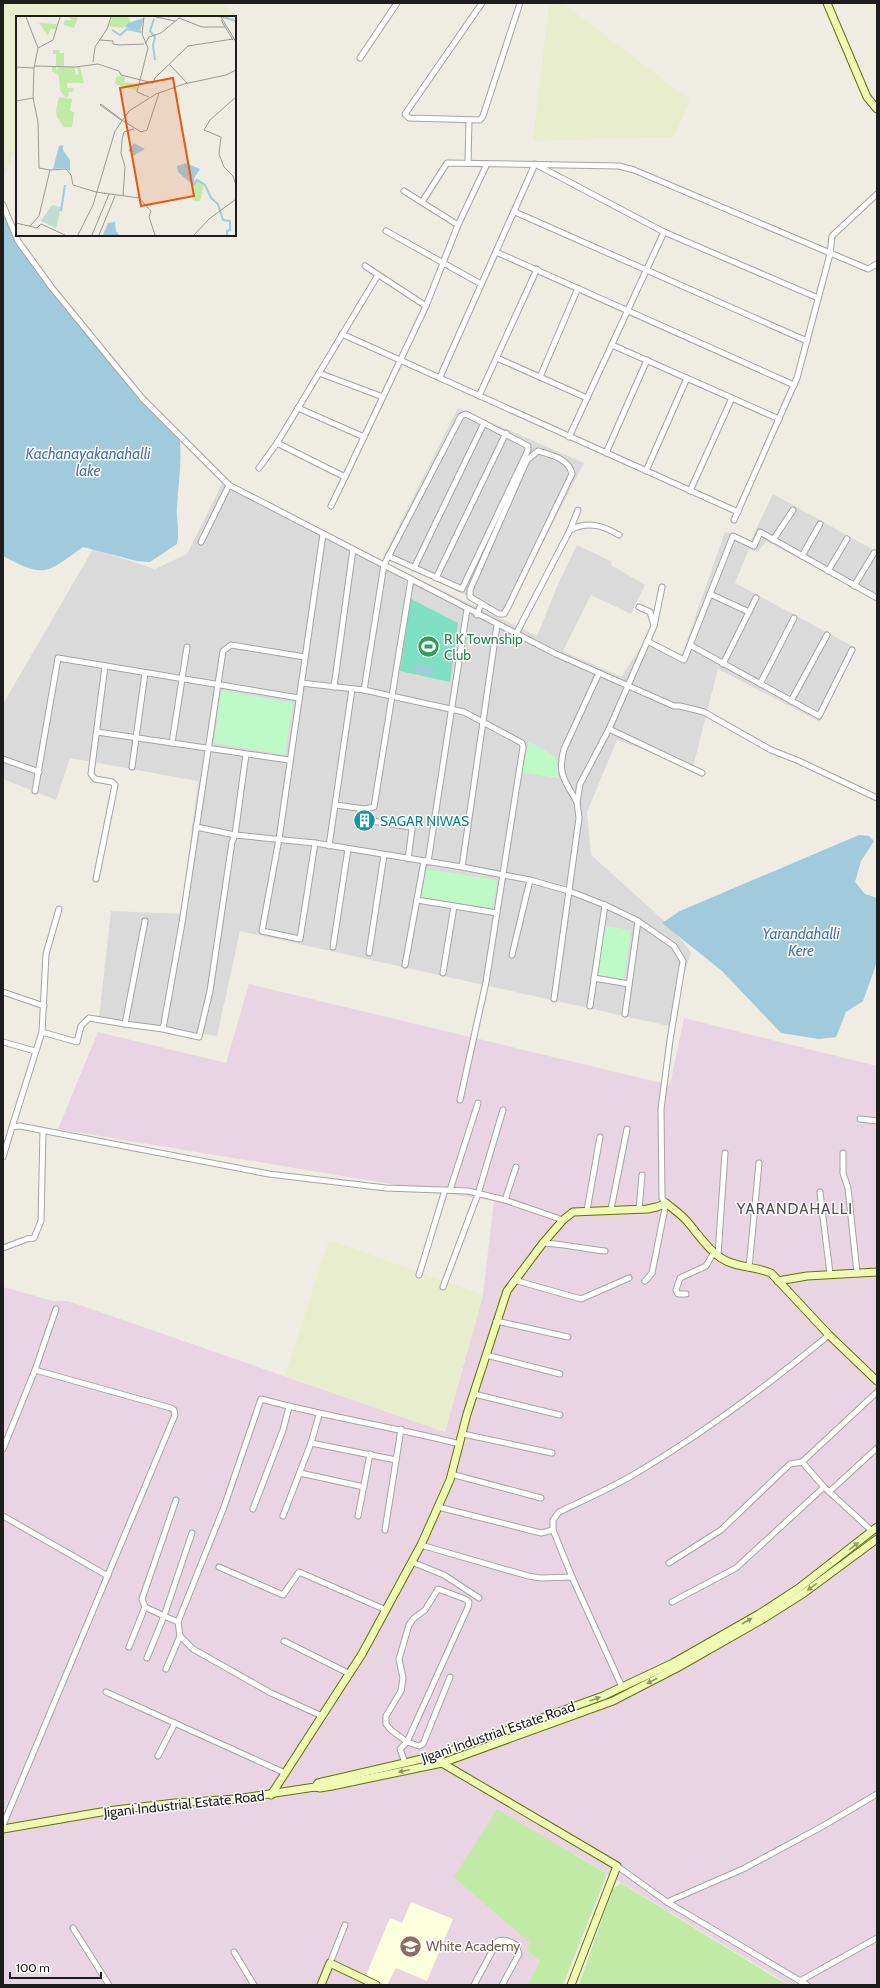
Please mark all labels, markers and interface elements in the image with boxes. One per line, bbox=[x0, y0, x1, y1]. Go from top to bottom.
inset map bbox=[16, 16, 236, 236]
water label: Kachanayakanahalli lake bbox=[26, 445, 151, 480]
place label: R K Township Club bbox=[444, 630, 523, 664]
sports icon: R K Township Club bbox=[416, 634, 442, 660]
building icon: SAGAR NIWAS bbox=[351, 808, 377, 834]
place label: SAGAR NIWAS bbox=[380, 812, 469, 830]
water label: Yarandahalli Kere bbox=[762, 925, 840, 960]
district label: YARANDAHALLI bbox=[736, 1200, 853, 1218]
one-way arrow bbox=[848, 1542, 859, 1550]
one-way arrow bbox=[807, 1583, 817, 1591]
one-way arrow bbox=[742, 1617, 753, 1624]
one-way arrow bbox=[646, 1678, 658, 1684]
one-way arrow bbox=[589, 1696, 601, 1702]
street label: Jigani Industrial Estate Road bbox=[418, 1697, 577, 1767]
one-way arrow bbox=[398, 1768, 410, 1774]
street label: Jigani Industrial Estate Road bbox=[102, 1787, 265, 1822]
school or university icon: White Academy bbox=[397, 1933, 423, 1959]
place label: White Academy bbox=[426, 1937, 520, 1955]
scale bar bbox=[10, 1954, 101, 1980]
text: 100 m bbox=[16, 1960, 50, 1975]

